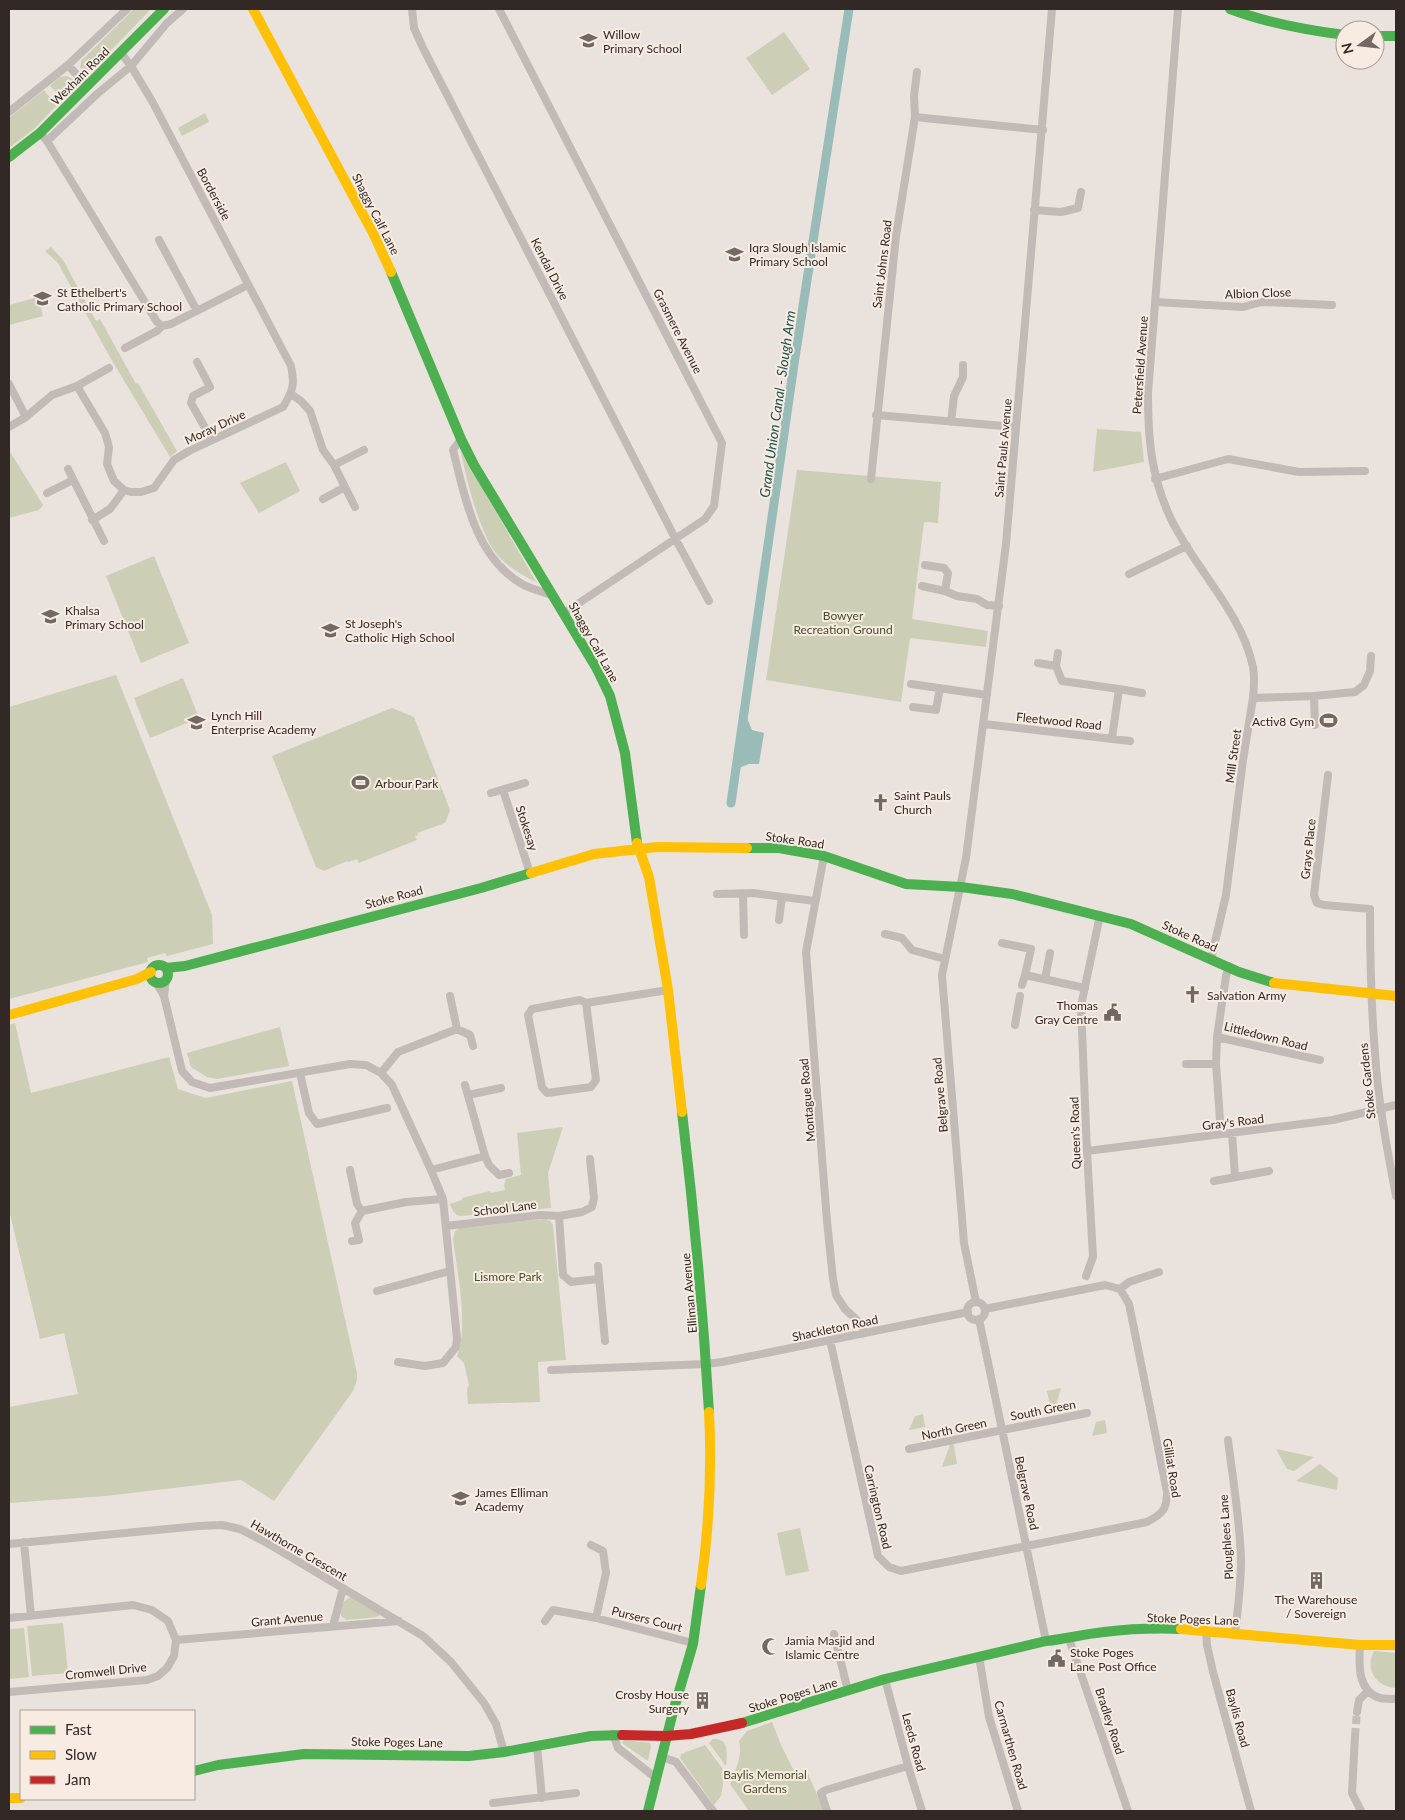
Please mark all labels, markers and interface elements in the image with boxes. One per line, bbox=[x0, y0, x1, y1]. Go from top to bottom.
north arrow bbox=[1335, 20, 1385, 70]
place label: Willow Primary School bbox=[603, 27, 682, 56]
school or university icon: Willow Primary School bbox=[579, 31, 599, 51]
text: N bbox=[1337, 41, 1357, 56]
street label: Wexham Road bbox=[48, 44, 112, 108]
street label: Borderside bbox=[194, 165, 234, 223]
street label: Shaggy Calf Lane bbox=[349, 171, 403, 257]
street label: Saint Johns Road bbox=[869, 219, 895, 309]
street label: Kendal Drive bbox=[528, 235, 572, 303]
place label: Iqra Slough Islamic Primary School bbox=[749, 240, 847, 269]
school or university icon: Iqra Slough Islamic Primary School bbox=[725, 244, 745, 264]
street label: Albion Close bbox=[1225, 284, 1291, 302]
place label: St Ethelbert's Catholic Primary School bbox=[57, 285, 182, 314]
street label: Grasmere Avenue bbox=[650, 286, 706, 376]
school or university icon: St Ethelbert's Catholic Primary School bbox=[33, 289, 53, 309]
water label: Grand Union Canal - Slough Arm bbox=[755, 309, 799, 499]
street label: Petersfield Avenue bbox=[1129, 315, 1151, 415]
street label: Saint Pauls Avenue bbox=[991, 398, 1015, 498]
street label: Moray Drive bbox=[182, 406, 248, 448]
street label: Shaggy Calf Lane bbox=[566, 599, 622, 685]
place label: Khalsa Primary School bbox=[65, 603, 144, 632]
school or university icon: Khalsa Primary School bbox=[41, 607, 61, 627]
park label: Bowyer Recreation Ground bbox=[793, 608, 893, 637]
place label: St Joseph's Catholic High School bbox=[345, 616, 455, 645]
school or university icon: St Joseph's Catholic High School bbox=[321, 620, 341, 640]
place label: Lynch Hill Enterprise Academy bbox=[211, 708, 317, 737]
street label: Fleetwood Road bbox=[1016, 709, 1102, 733]
sports icon: Activ8 Gym bbox=[1318, 711, 1338, 731]
school or university icon: Lynch Hill Enterprise Academy bbox=[187, 712, 207, 732]
place label: Activ8 Gym bbox=[1252, 714, 1314, 729]
street label: Mill Street bbox=[1222, 727, 1244, 784]
sports icon: Arbour Park bbox=[351, 773, 371, 793]
place label: Arbour Park bbox=[375, 776, 439, 791]
place label: Saint Pauls Church bbox=[894, 788, 951, 817]
church icon: Saint Pauls Church bbox=[870, 792, 890, 812]
street label: Stokesay bbox=[513, 804, 542, 853]
street label: Grays Place bbox=[1297, 818, 1319, 880]
street label: Stoke Road bbox=[765, 828, 825, 852]
street label: Stoke Road bbox=[364, 882, 424, 912]
street label: Stoke Road bbox=[1160, 917, 1220, 955]
church icon: Salvation Army bbox=[1183, 985, 1203, 1005]
place label: Salvation Army bbox=[1207, 988, 1287, 1003]
place label: Thomas Gray Centre bbox=[1035, 998, 1098, 1027]
public building icon: Thomas Gray Centre bbox=[1102, 1002, 1122, 1022]
street label: Littledown Road bbox=[1223, 1018, 1309, 1054]
street label: Stoke Gardens bbox=[1356, 1042, 1378, 1120]
street label: Belgrave Road bbox=[929, 1057, 951, 1133]
street label: Montague Road bbox=[796, 1058, 818, 1142]
street label: Queen's Road bbox=[1066, 1096, 1084, 1170]
street label: Gray's Road bbox=[1201, 1111, 1265, 1133]
street label: School Lane bbox=[473, 1197, 537, 1219]
street label: Elliman Avenue bbox=[678, 1252, 700, 1334]
park label: Lismore Park bbox=[474, 1269, 543, 1284]
street label: Shackleton Road bbox=[791, 1312, 879, 1344]
street label: South Green bbox=[1009, 1396, 1077, 1424]
street label: North Green bbox=[920, 1415, 988, 1443]
street label: Gilliat Road bbox=[1160, 1437, 1184, 1499]
street label: Belgrave Road bbox=[1012, 1455, 1042, 1531]
street label: Carrington Road bbox=[861, 1463, 895, 1551]
place label: James Elliman Academy bbox=[475, 1485, 548, 1514]
school or university icon: James Elliman Academy bbox=[451, 1489, 471, 1509]
street label: Ploughlees Lane bbox=[1216, 1494, 1236, 1580]
street label: Hawthorne Crescent bbox=[248, 1516, 351, 1584]
building icon: The Warehouse / Sovereign bbox=[1306, 1570, 1326, 1590]
place label: The Warehouse / Sovereign bbox=[1275, 1592, 1357, 1621]
street label: Pursers Court bbox=[610, 1603, 685, 1635]
street label: Grant Avenue bbox=[250, 1608, 324, 1630]
street label: Stoke Poges Lane bbox=[1147, 1610, 1239, 1628]
place label: Jamia Masjid and Islamic Centre bbox=[785, 1633, 875, 1662]
mosque icon: Jamia Masjid and Islamic Centre bbox=[761, 1637, 781, 1657]
place label: Stoke Poges Lane Post Office bbox=[1070, 1645, 1157, 1674]
public building icon: Stoke Poges Lane Post Office bbox=[1046, 1649, 1066, 1669]
street label: Cromwell Drive bbox=[65, 1659, 147, 1683]
street label: Stoke Poges Lane bbox=[747, 1674, 839, 1716]
street label: Bradley Road bbox=[1092, 1686, 1128, 1756]
place label: Crosby House Surgery bbox=[615, 1687, 690, 1716]
street label: Baylis Road bbox=[1223, 1687, 1253, 1749]
building icon: Crosby House Surgery bbox=[693, 1691, 713, 1711]
street label: Carmarthen Road bbox=[991, 1699, 1031, 1791]
legend bbox=[20, 1710, 195, 1800]
street label: Leeds Road bbox=[899, 1711, 929, 1773]
text: Fast bbox=[65, 1720, 92, 1738]
street label: Stoke Poges Lane bbox=[351, 1734, 443, 1750]
text: Slow bbox=[65, 1745, 97, 1763]
park label: Baylis Memorial Gardens bbox=[723, 1767, 807, 1796]
text: Jam bbox=[65, 1770, 91, 1788]

